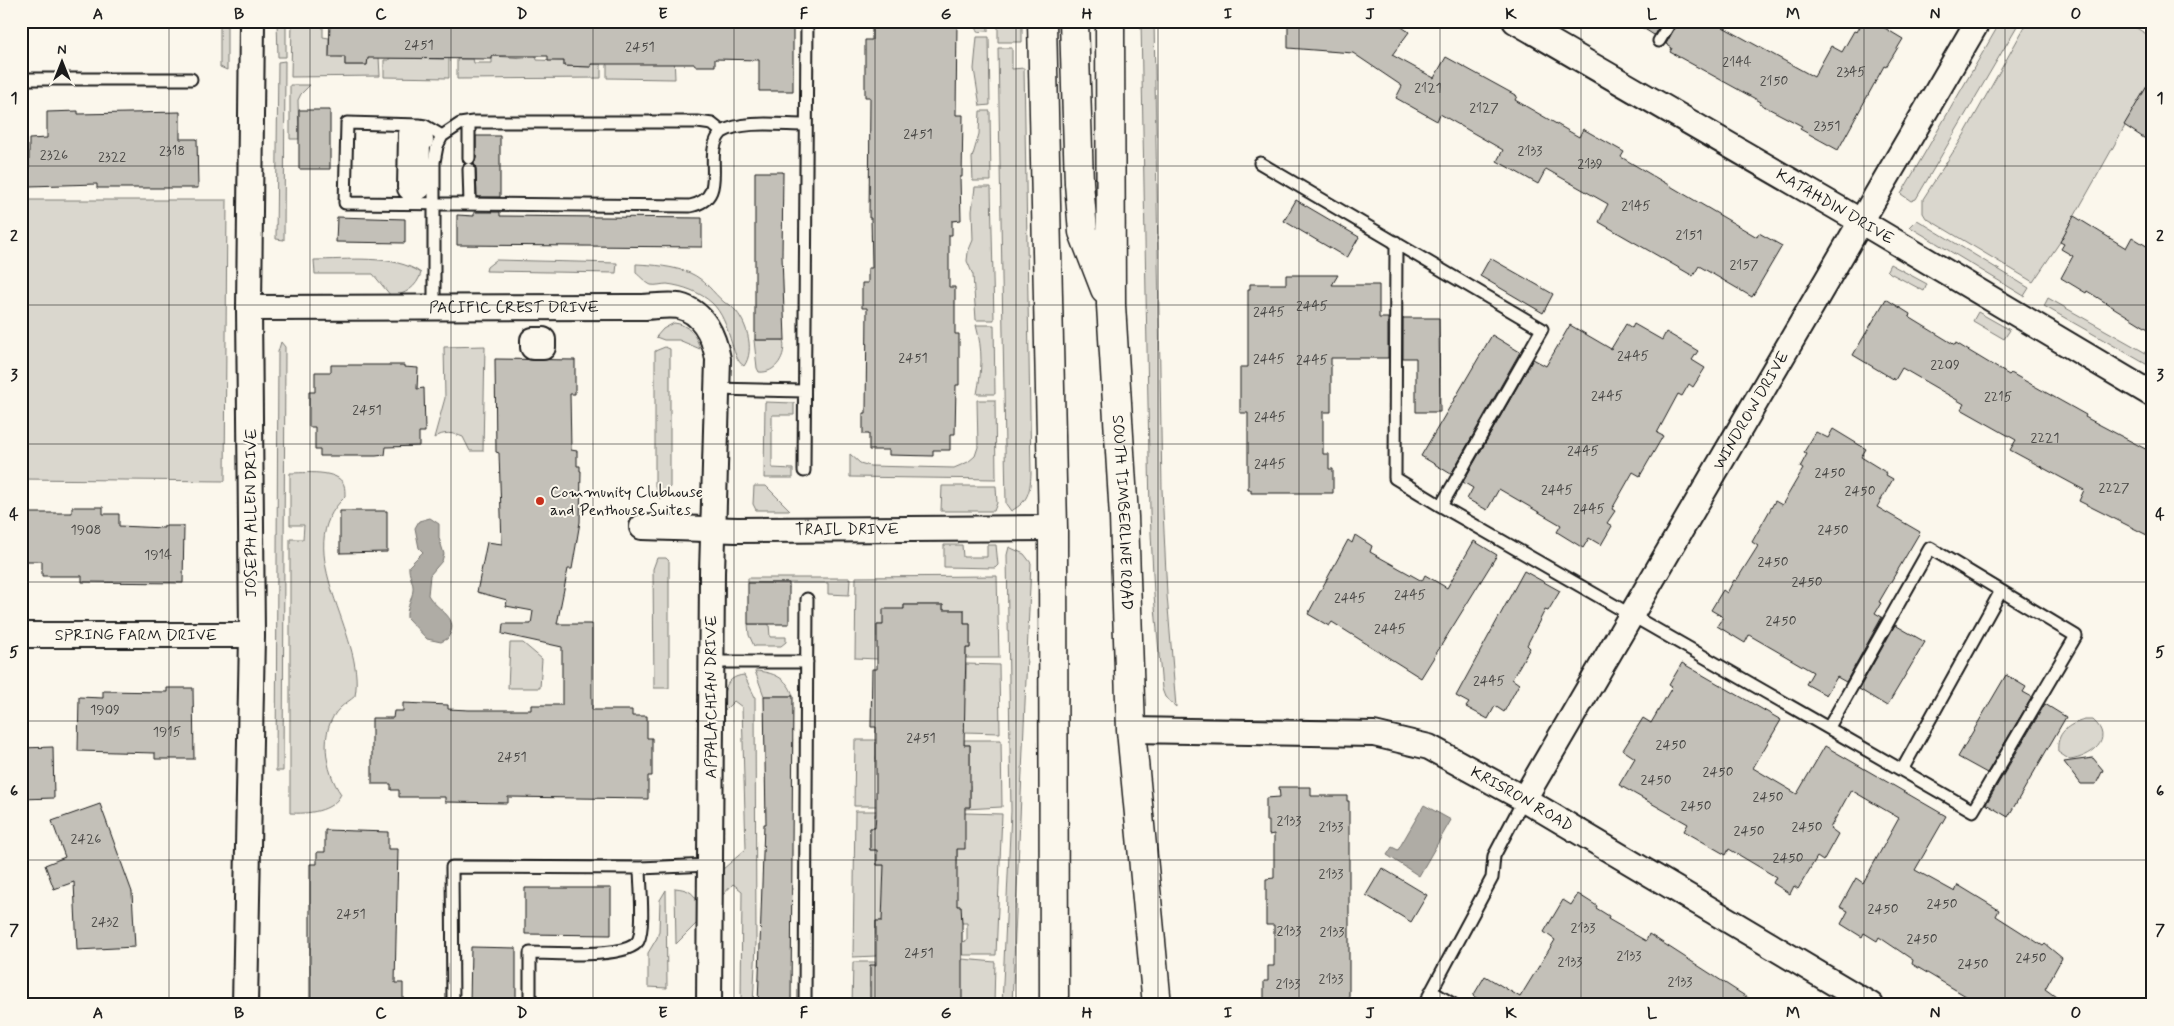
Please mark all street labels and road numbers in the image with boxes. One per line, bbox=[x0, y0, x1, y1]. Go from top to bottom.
street label: KATAHDIN DRIVE bbox=[1772, 164, 1898, 249]
street label: PACIFIC CREST DRIVE bbox=[429, 297, 599, 318]
street label: WINDROW DRIVE bbox=[1708, 347, 1794, 474]
street label: SOUTH TIMBERLINE ROAD bbox=[1107, 414, 1138, 611]
street label: JOSEPH ALLEN DRIVE bbox=[241, 428, 262, 598]
street label: TRAIL DRIVE bbox=[795, 518, 899, 540]
street label: APPALACHIAN DRIVE bbox=[701, 615, 722, 779]
street label: SPRING FARM DRIVE bbox=[55, 625, 217, 646]
street label: KRISRON ROAD bbox=[1467, 761, 1577, 836]

